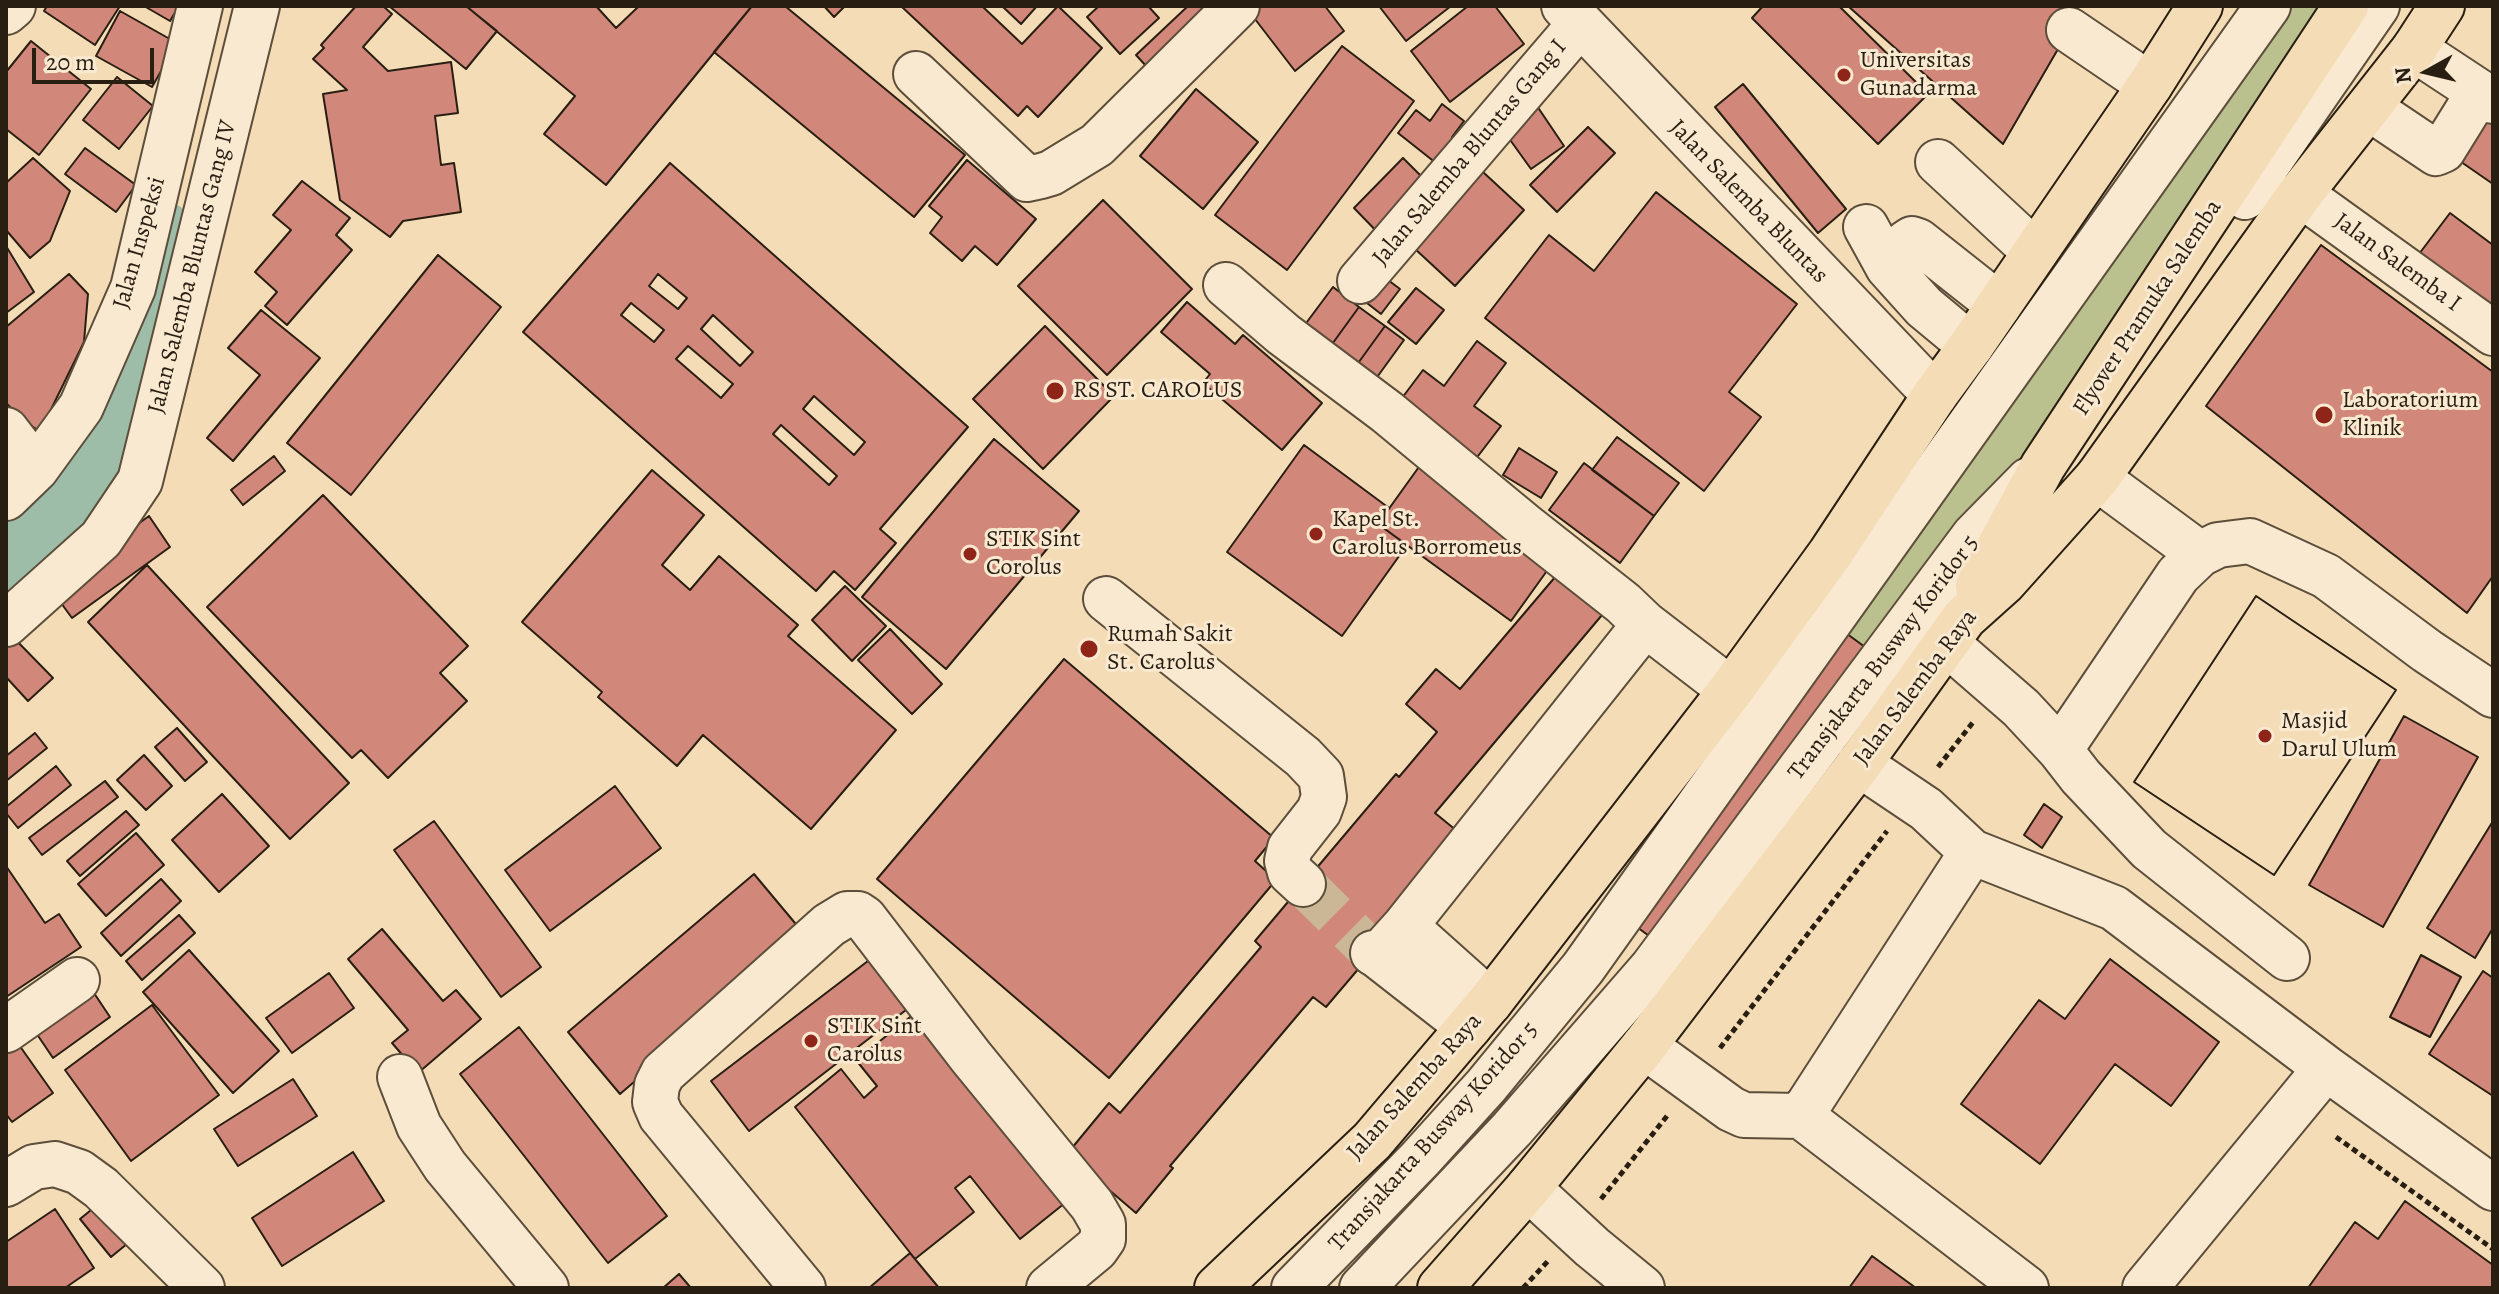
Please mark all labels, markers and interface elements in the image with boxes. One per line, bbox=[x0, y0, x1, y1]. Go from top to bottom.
scale bar bbox=[36, 32, 158, 82]
north arrow bbox=[2387, 32, 2467, 112]
street label: Jalan Salemba Bluntas Gang I bbox=[1367, 34, 1573, 272]
text: 20 m bbox=[46, 46, 95, 78]
place label: Universitas Gunadarma bbox=[1860, 47, 1977, 103]
text: N bbox=[2387, 65, 2419, 85]
marker: Universitas Gunadarma bbox=[1835, 66, 1853, 84]
street label: Jalan Salemba Bluntas bbox=[1662, 114, 1834, 290]
street label: Jalan Salemba Bluntas Gang IV bbox=[143, 117, 243, 417]
street label: Jalan Inspeksi bbox=[107, 174, 173, 312]
street label: Flyover Pramuka Salemba bbox=[2067, 195, 2229, 421]
street label: Jalan Salemba I bbox=[2328, 207, 2466, 319]
place label: RS ST. CAROLUS bbox=[1073, 377, 1242, 405]
marker: RS ST. CAROLUS bbox=[1044, 380, 1066, 402]
place label: Laboratorium Klinik bbox=[2342, 387, 2478, 443]
marker: Laboratorium Klinik bbox=[2313, 404, 2335, 426]
place label: Kapel St. Carolus Borromeus bbox=[1332, 506, 1522, 562]
marker: Kapel St. Carolus Borromeus bbox=[1307, 525, 1325, 543]
place label: STIK Sint Corolus bbox=[986, 526, 1081, 582]
street label: Transjakarta Busway Koridor 5 bbox=[1782, 530, 1986, 786]
marker: STIK Sint Corolus bbox=[961, 545, 979, 563]
street label: Jalan Salemba Raya bbox=[1848, 604, 1984, 772]
place label: Rumah Sakit St. Carolus bbox=[1107, 621, 1233, 677]
marker: Rumah Sakit St. Carolus bbox=[1078, 638, 1100, 660]
place label: Masjid Darul Ulum bbox=[2281, 708, 2397, 764]
marker: Masjid Darul Ulum bbox=[2256, 727, 2274, 745]
street label: Jalan Salemba Raya bbox=[1341, 1008, 1489, 1166]
place label: STIK Sint Carolus bbox=[827, 1013, 922, 1069]
street label: Transjakarta Busway Koridor 5 bbox=[1323, 1016, 1545, 1258]
marker: STIK Sint Carolus bbox=[802, 1032, 820, 1050]

